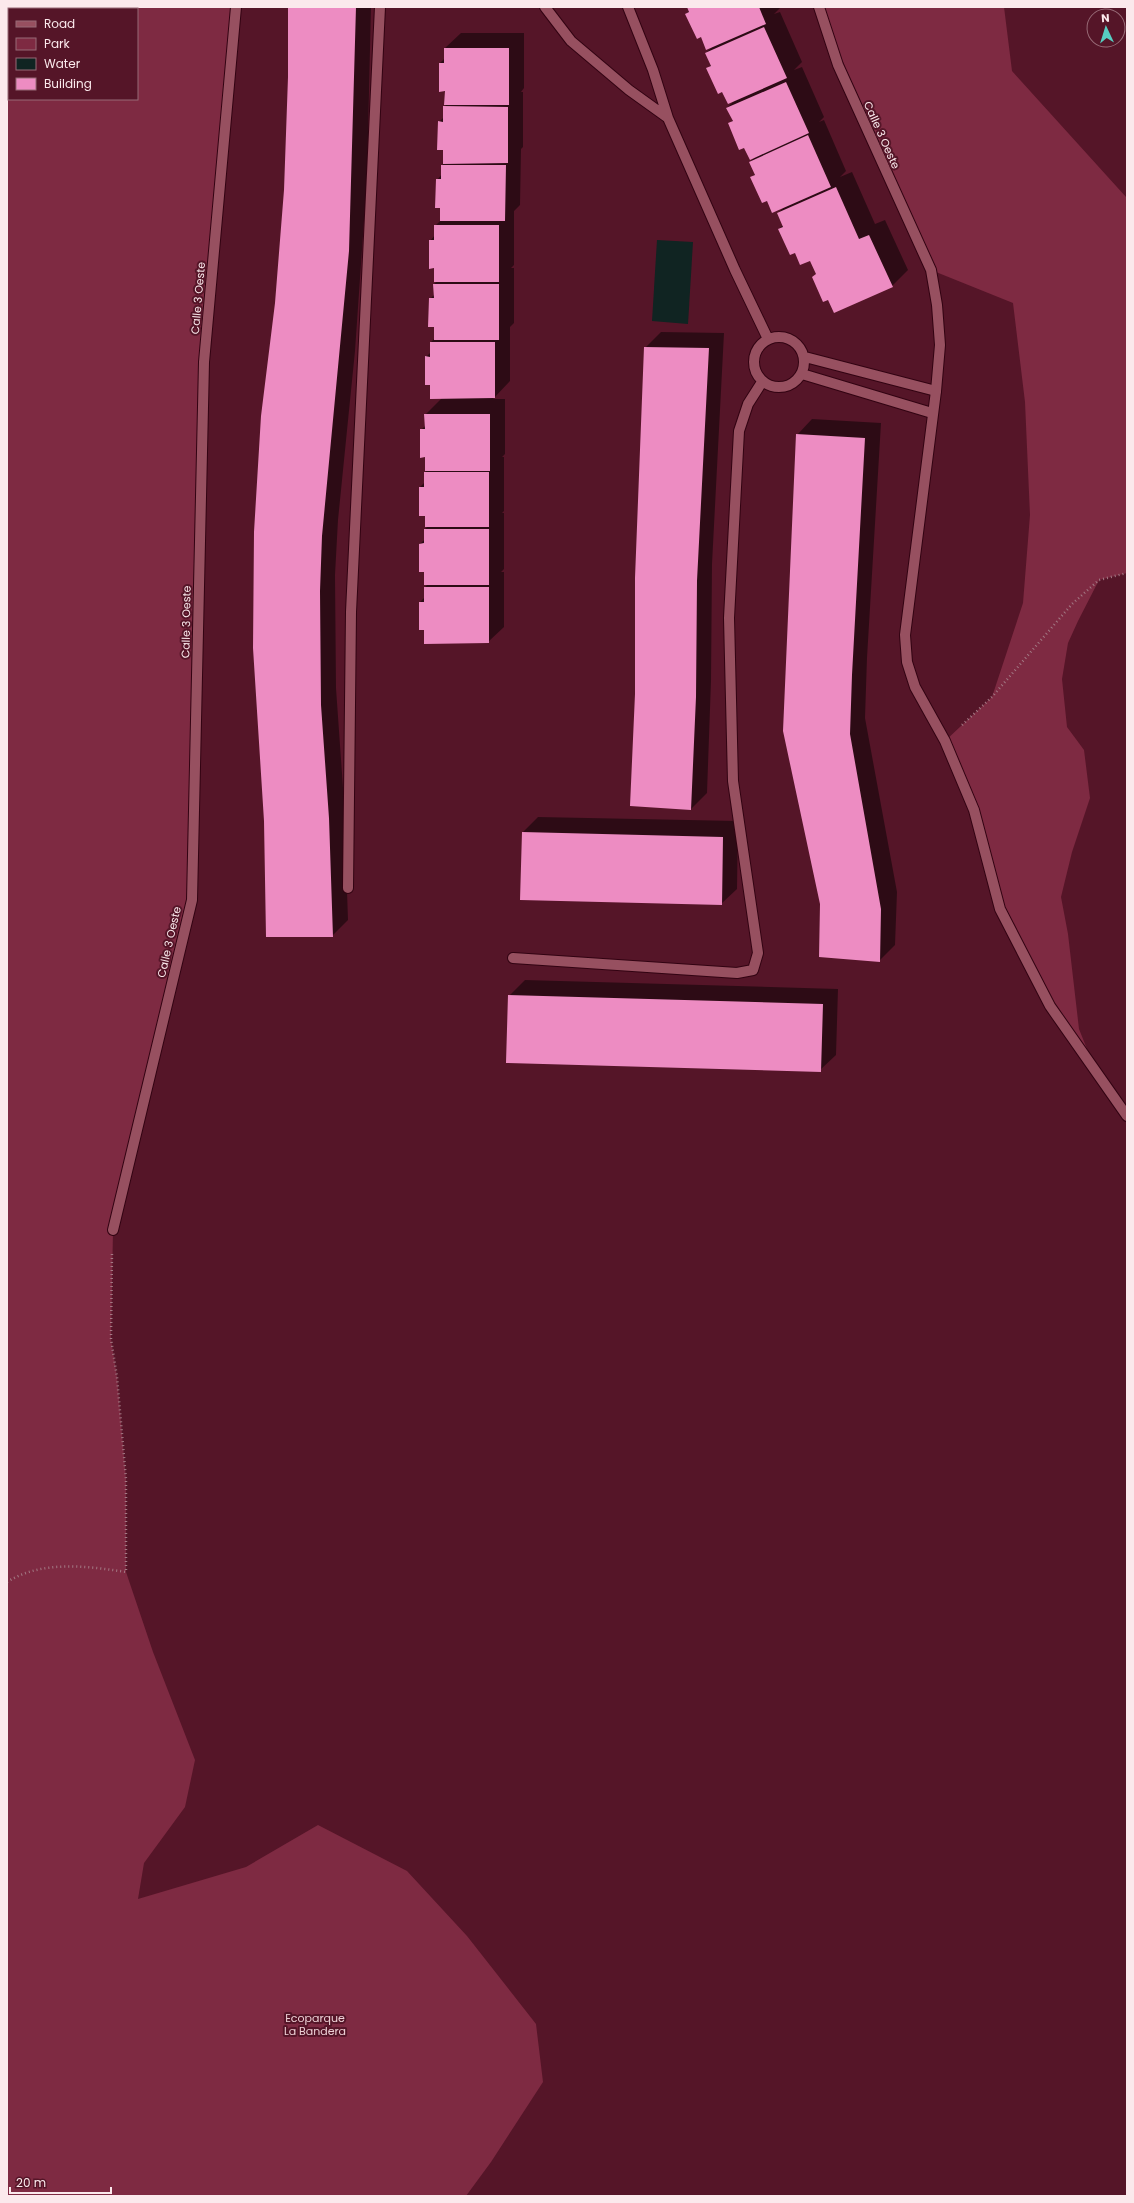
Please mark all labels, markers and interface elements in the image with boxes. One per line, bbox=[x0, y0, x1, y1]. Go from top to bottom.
legend bbox=[8, 8, 138, 100]
north arrow bbox=[1086, 8, 1126, 48]
text: N bbox=[1101, 10, 1110, 26]
text: Road bbox=[44, 15, 75, 32]
text: Park bbox=[44, 35, 71, 52]
text: Water bbox=[44, 55, 81, 72]
text: Building bbox=[44, 75, 92, 92]
street label: Calle 3 Oeste bbox=[860, 99, 904, 172]
street label: Calle 3 Oeste bbox=[187, 261, 209, 335]
street label: Calle 3 Oeste bbox=[177, 585, 195, 658]
street label: Calle 3 Oeste bbox=[153, 905, 185, 979]
park label: Ecoparque La Bandera bbox=[284, 2010, 346, 2039]
scale bar bbox=[10, 2169, 111, 2195]
text: 20 m bbox=[16, 2174, 46, 2191]

